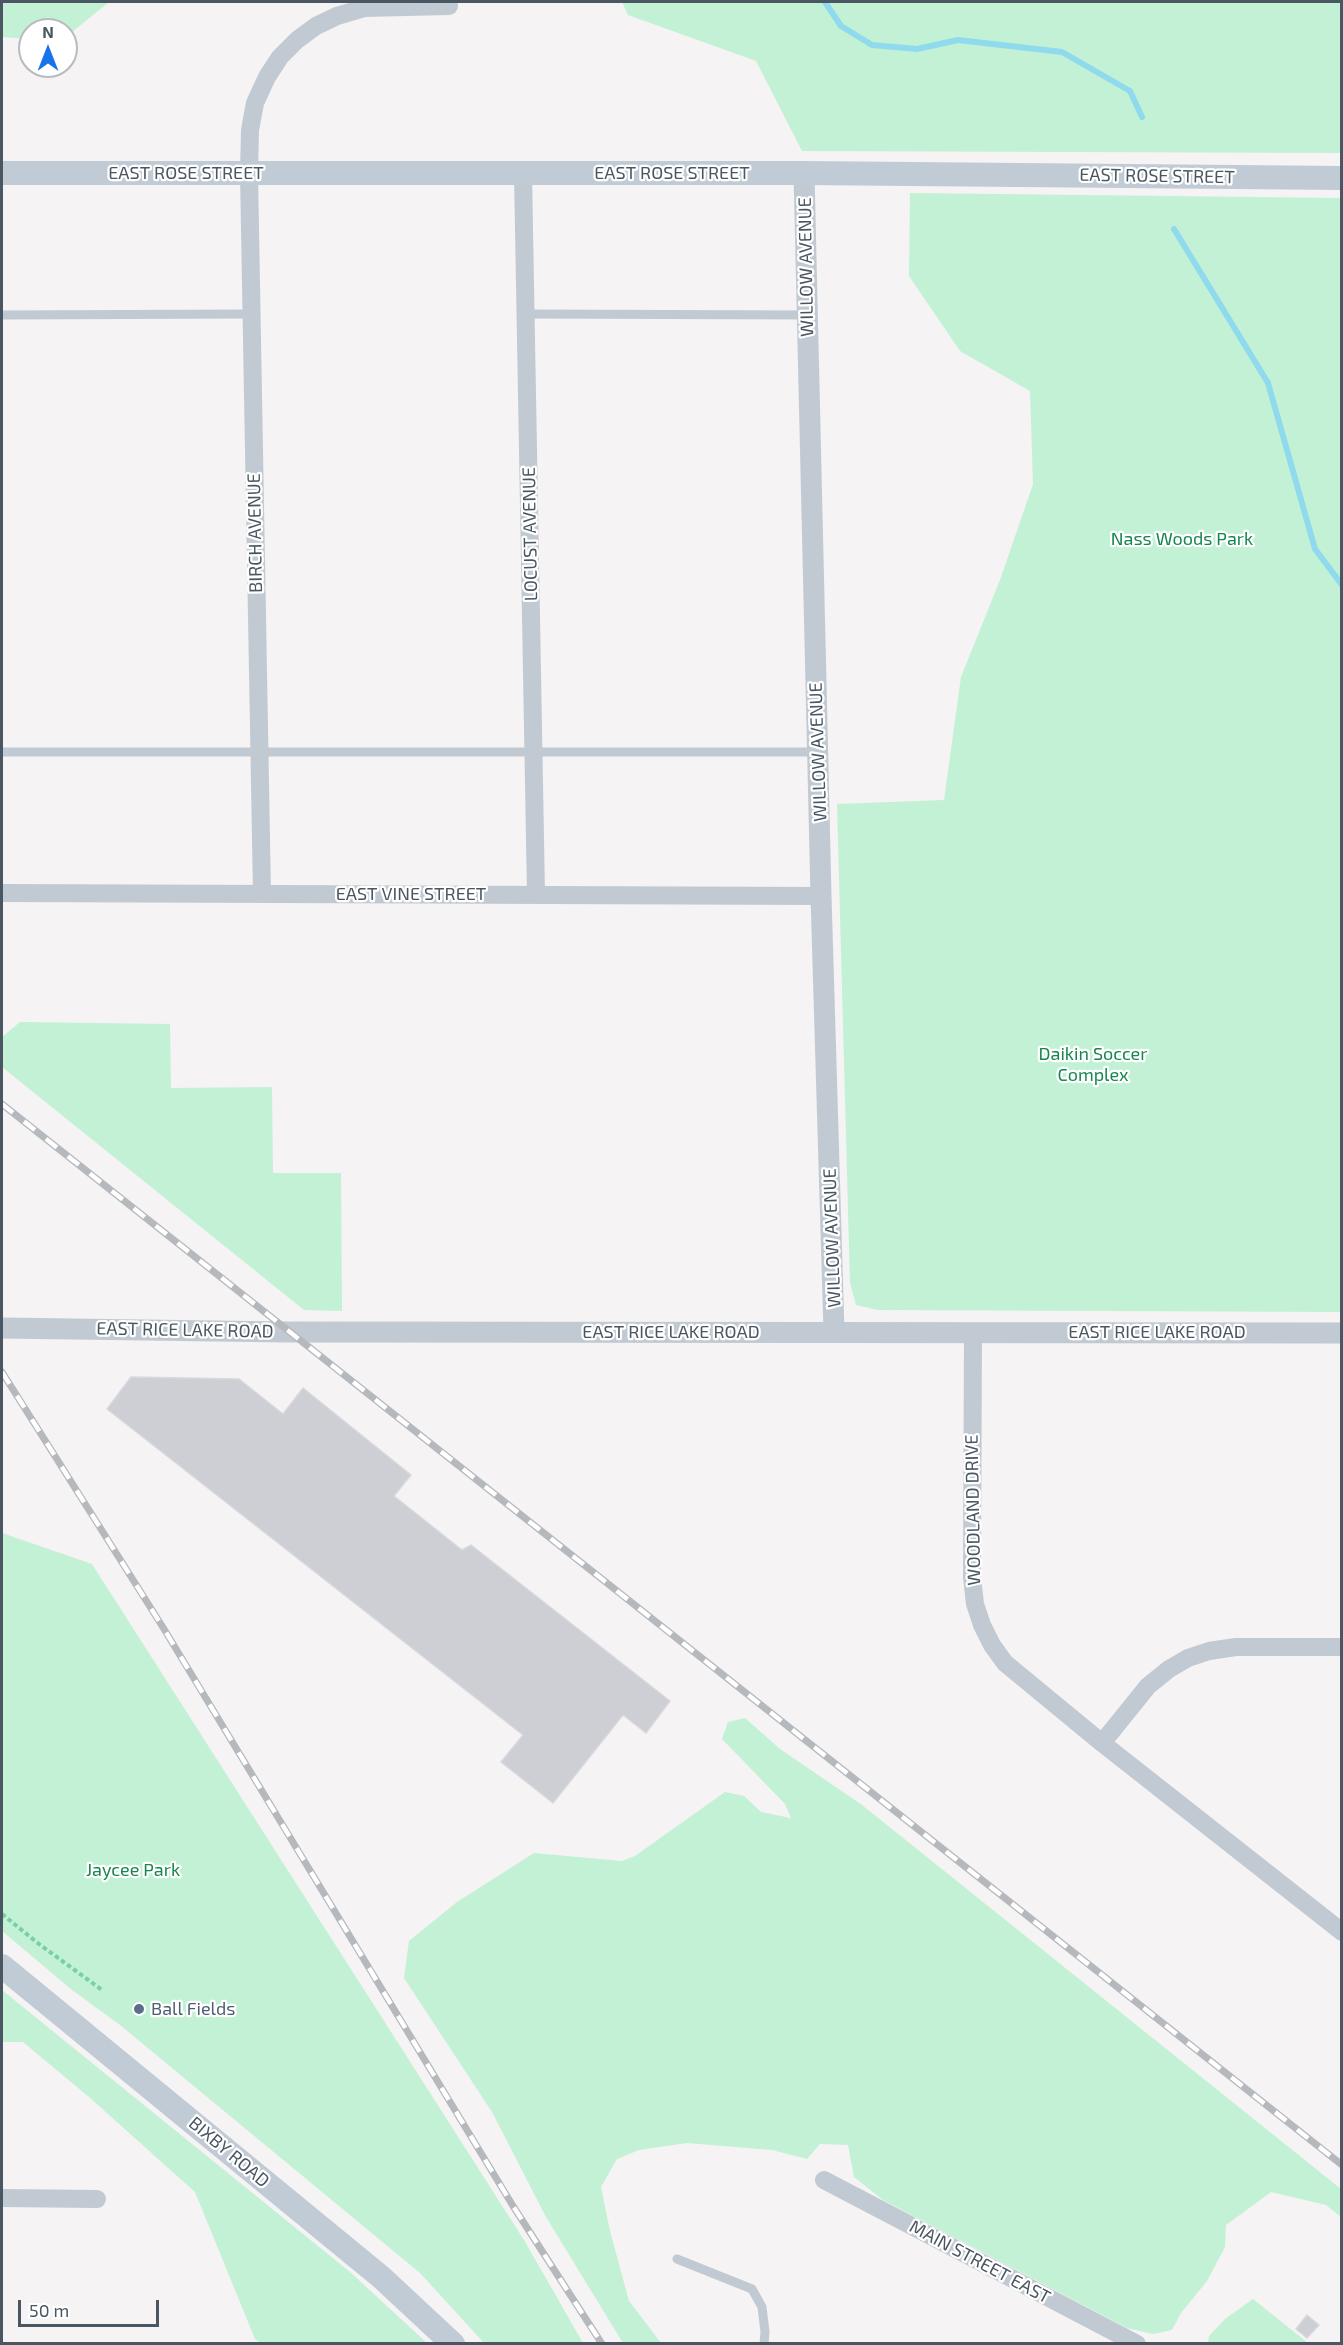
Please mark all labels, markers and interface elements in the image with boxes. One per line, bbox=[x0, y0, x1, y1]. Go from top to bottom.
north arrow bbox=[18, 18, 78, 78]
text: N bbox=[42, 22, 54, 41]
street label: EAST ROSE STREET bbox=[108, 162, 264, 184]
street label: EAST ROSE STREET bbox=[594, 162, 750, 184]
street label: EAST ROSE STREET bbox=[1079, 164, 1235, 188]
street label: WILLOW AVENUE bbox=[794, 197, 818, 337]
street label: LOCUST AVENUE bbox=[518, 467, 542, 601]
street label: BIRCH AVENUE bbox=[243, 473, 267, 593]
park label: Nass Woods Park bbox=[1111, 528, 1253, 550]
street label: WILLOW AVENUE bbox=[805, 682, 831, 822]
street label: EAST VINE STREET bbox=[336, 883, 486, 905]
park label: Daikin Soccer Complex bbox=[1039, 1043, 1147, 1086]
street label: WILLOW AVENUE bbox=[819, 1168, 845, 1308]
street label: EAST RICE LAKE ROAD bbox=[96, 1318, 274, 1342]
street label: EAST RICE LAKE ROAD bbox=[582, 1321, 760, 1343]
street label: EAST RICE LAKE ROAD bbox=[1068, 1321, 1246, 1343]
street label: WOODLAND DRIVE bbox=[961, 1434, 985, 1586]
park label: Jaycee Park bbox=[86, 1859, 180, 1881]
place label: Ball Fields bbox=[151, 1998, 235, 2020]
marker: Ball Fields bbox=[132, 2002, 146, 2016]
street label: BIXBY ROAD bbox=[184, 2112, 274, 2192]
street label: MAIN STREET EAST bbox=[906, 2216, 1054, 2308]
scale bar bbox=[21, 2288, 162, 2326]
text: 50 m bbox=[29, 2299, 69, 2321]

